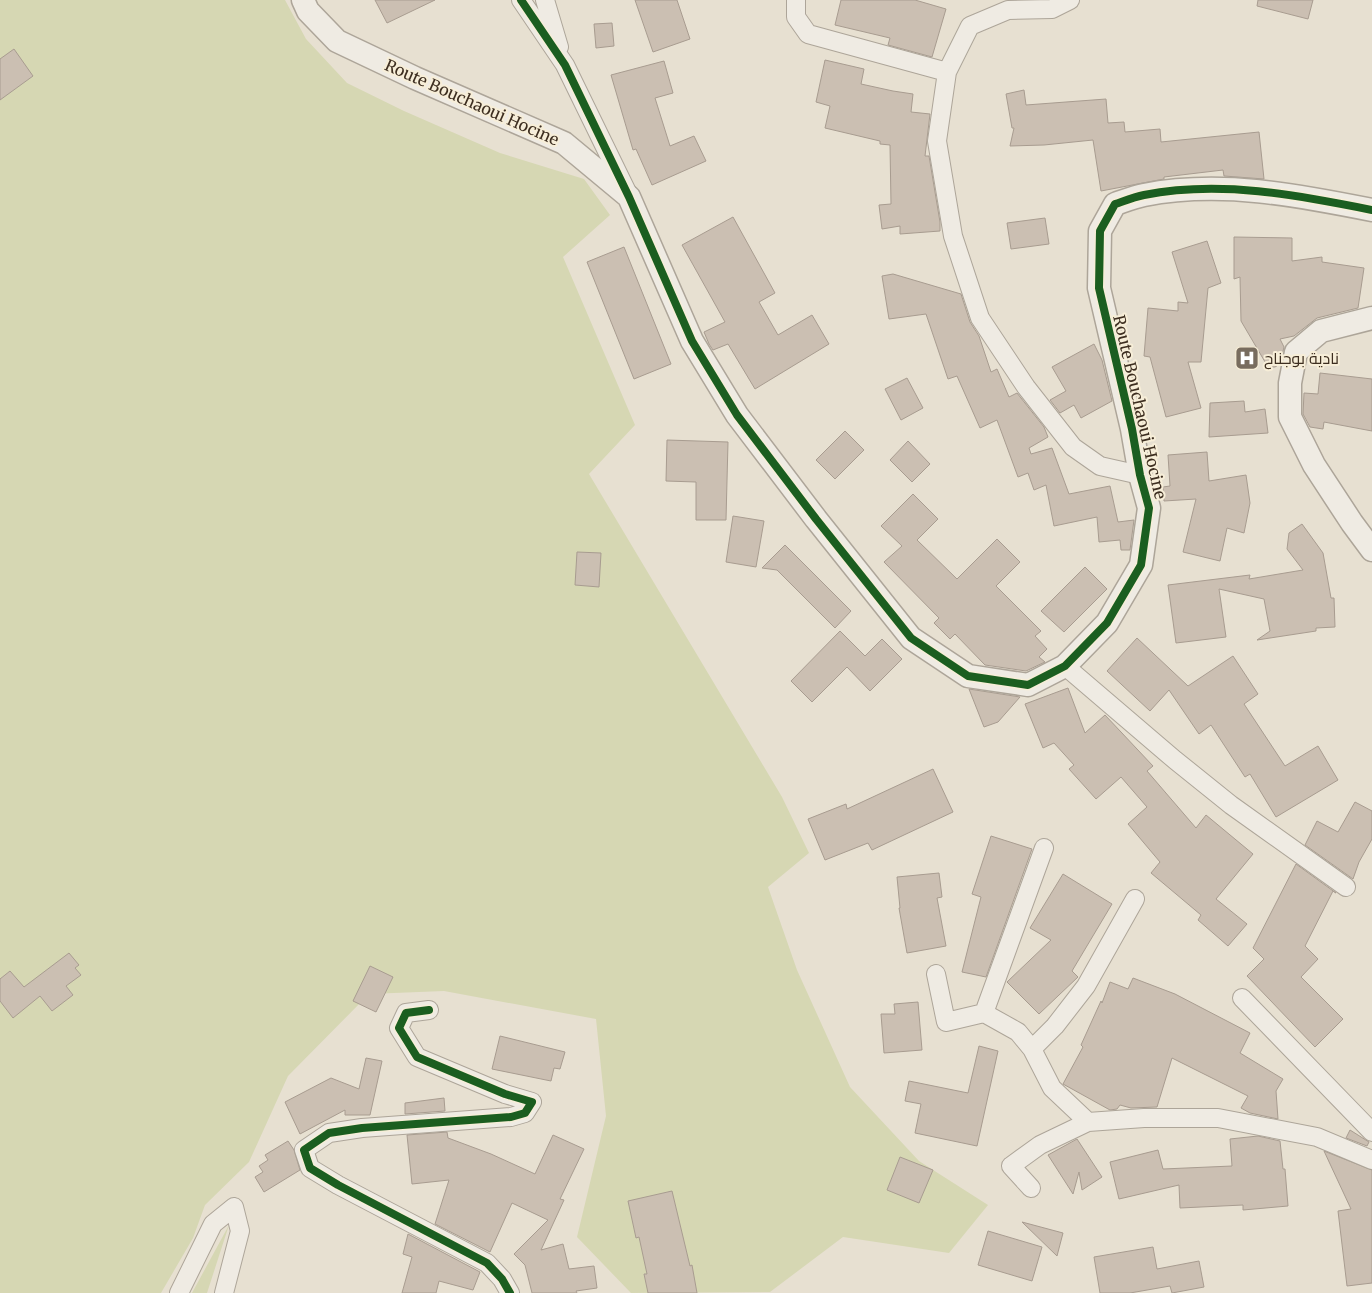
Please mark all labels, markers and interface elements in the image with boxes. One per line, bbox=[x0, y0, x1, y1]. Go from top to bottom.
street label: Route Bouchaoui Hocine bbox=[382, 55, 562, 149]
street label: Route Bouchaoui Hocine bbox=[1109, 313, 1171, 501]
hospital icon: نادية بوجناح bbox=[1234, 345, 1260, 371]
place label: نادية بوجناح bbox=[1264, 348, 1339, 370]

